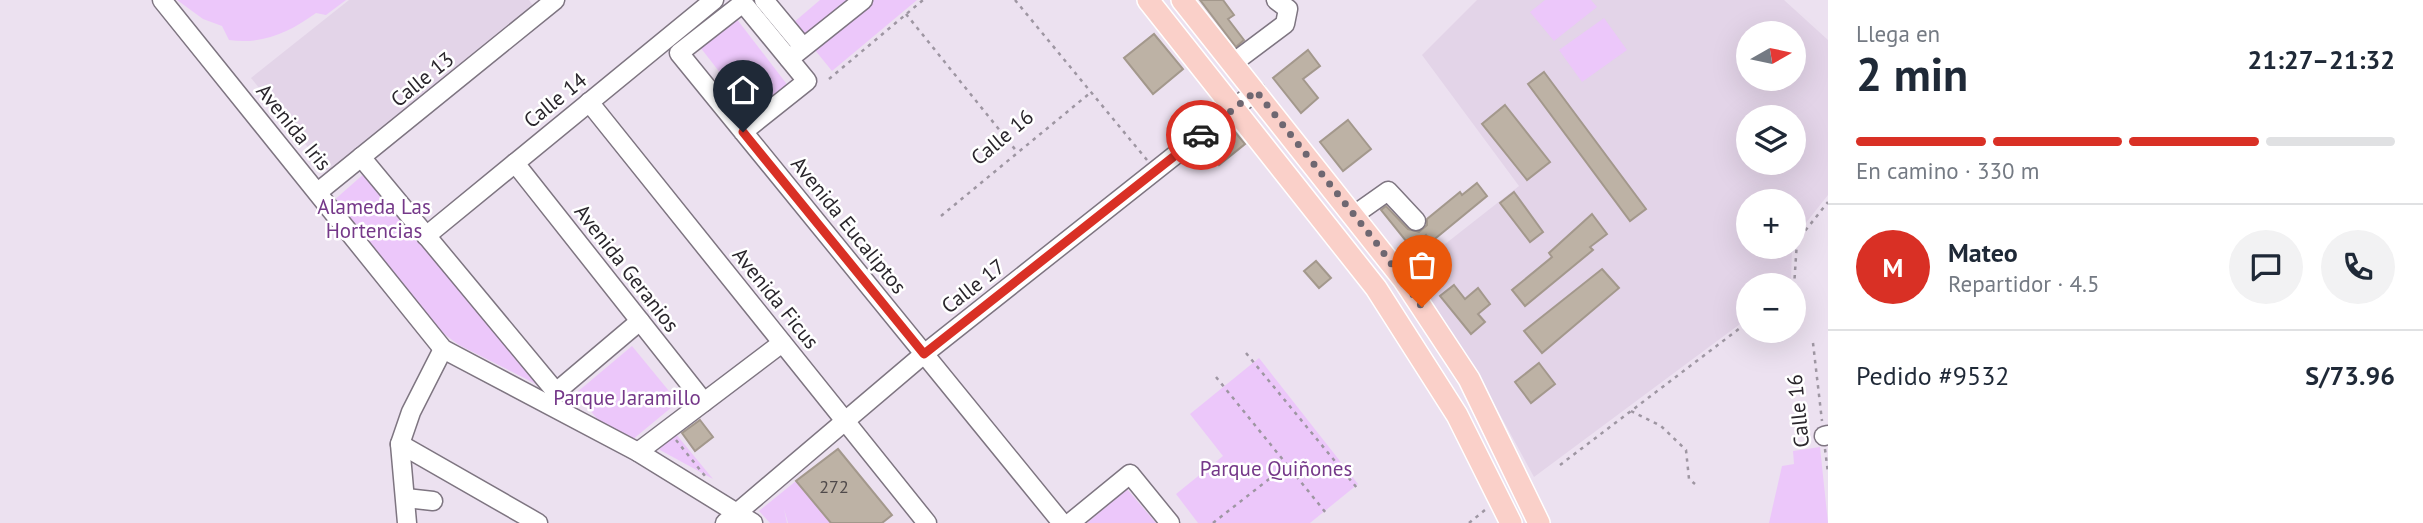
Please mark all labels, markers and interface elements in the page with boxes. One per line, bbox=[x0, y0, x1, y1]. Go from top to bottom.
text: Llega en bbox=[1856, 19, 1940, 48]
north arrow bbox=[1736, 21, 1806, 91]
map controls bbox=[1736, 21, 1806, 343]
text: 21:27–21:32 bbox=[2248, 43, 2395, 76]
text: 2 min bbox=[1856, 44, 1968, 104]
street label: Calle 13 bbox=[385, 45, 459, 113]
pin bbox=[713, 60, 773, 132]
street label: Calle 14 bbox=[518, 66, 592, 134]
icon: home bbox=[724, 71, 762, 109]
street label: Avenida Iris bbox=[251, 78, 337, 176]
courier bbox=[1166, 100, 1236, 170]
street label: Calle 16 bbox=[965, 103, 1039, 171]
button: layers bbox=[1736, 105, 1806, 175]
icon: car bbox=[1182, 116, 1220, 154]
street label: Avenida Eucaliptos bbox=[785, 151, 913, 299]
text: En camino · 330 m bbox=[1856, 156, 2039, 185]
button: + bbox=[1736, 189, 1806, 259]
park label: Alameda Las Hortencias bbox=[317, 193, 431, 244]
street label: Avenida Geranios bbox=[569, 199, 685, 337]
button: chat bbox=[2229, 230, 2303, 304]
button: phone bbox=[2321, 230, 2395, 304]
pin bbox=[1392, 235, 1452, 307]
text: Mateo bbox=[1948, 236, 2018, 269]
street label: Avenida Ficus bbox=[727, 242, 825, 354]
icon: bag bbox=[1403, 246, 1441, 284]
text: M bbox=[1883, 251, 1903, 284]
street label: Calle 17 bbox=[936, 253, 1010, 319]
text: Repartidor · 4.5 bbox=[1948, 269, 2100, 298]
button: − bbox=[1736, 273, 1806, 343]
text: Pedido #9532 bbox=[1856, 359, 2009, 392]
text: S/73.96 bbox=[2305, 359, 2395, 392]
street label: Calle 16 bbox=[1781, 373, 1815, 449]
park label: Parque Jaramillo bbox=[553, 384, 701, 411]
park label: Parque Quiñones bbox=[1200, 455, 1352, 482]
house number: 272 bbox=[819, 475, 849, 498]

